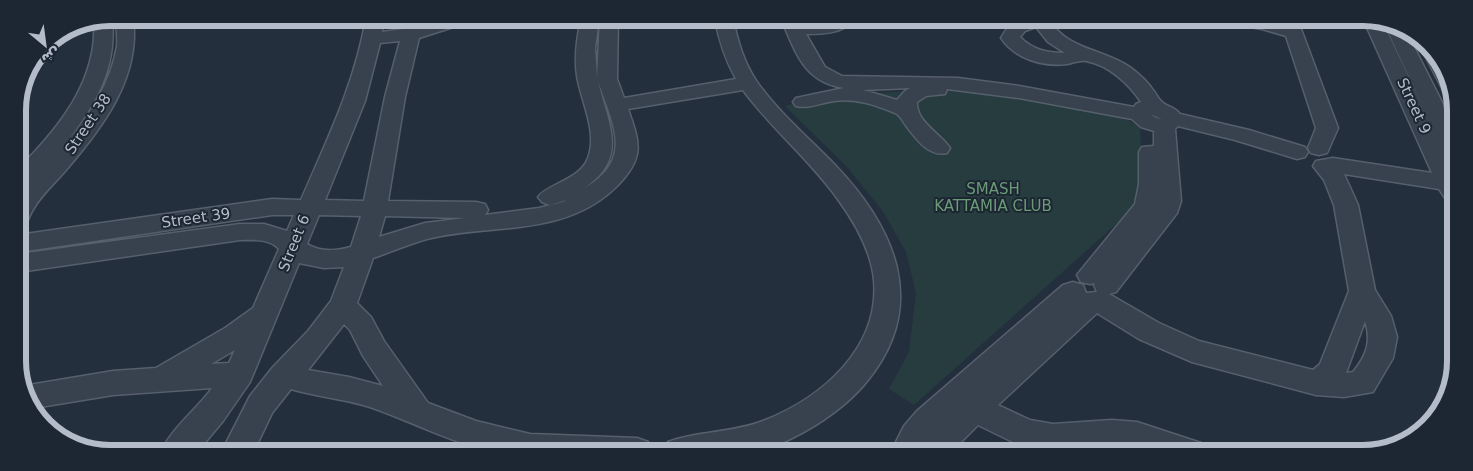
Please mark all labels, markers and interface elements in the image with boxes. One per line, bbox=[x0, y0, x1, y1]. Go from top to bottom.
north arrow bbox=[20, 20, 70, 70]
text: ش bbox=[39, 45, 64, 68]
street label: Street 9 bbox=[1393, 75, 1435, 137]
street label: Street 38 bbox=[61, 90, 115, 158]
park label: SMASH KATTAMIA CLUB bbox=[934, 180, 1052, 215]
street label: Street 39 bbox=[160, 204, 232, 232]
street label: Street 6 bbox=[274, 212, 314, 274]

